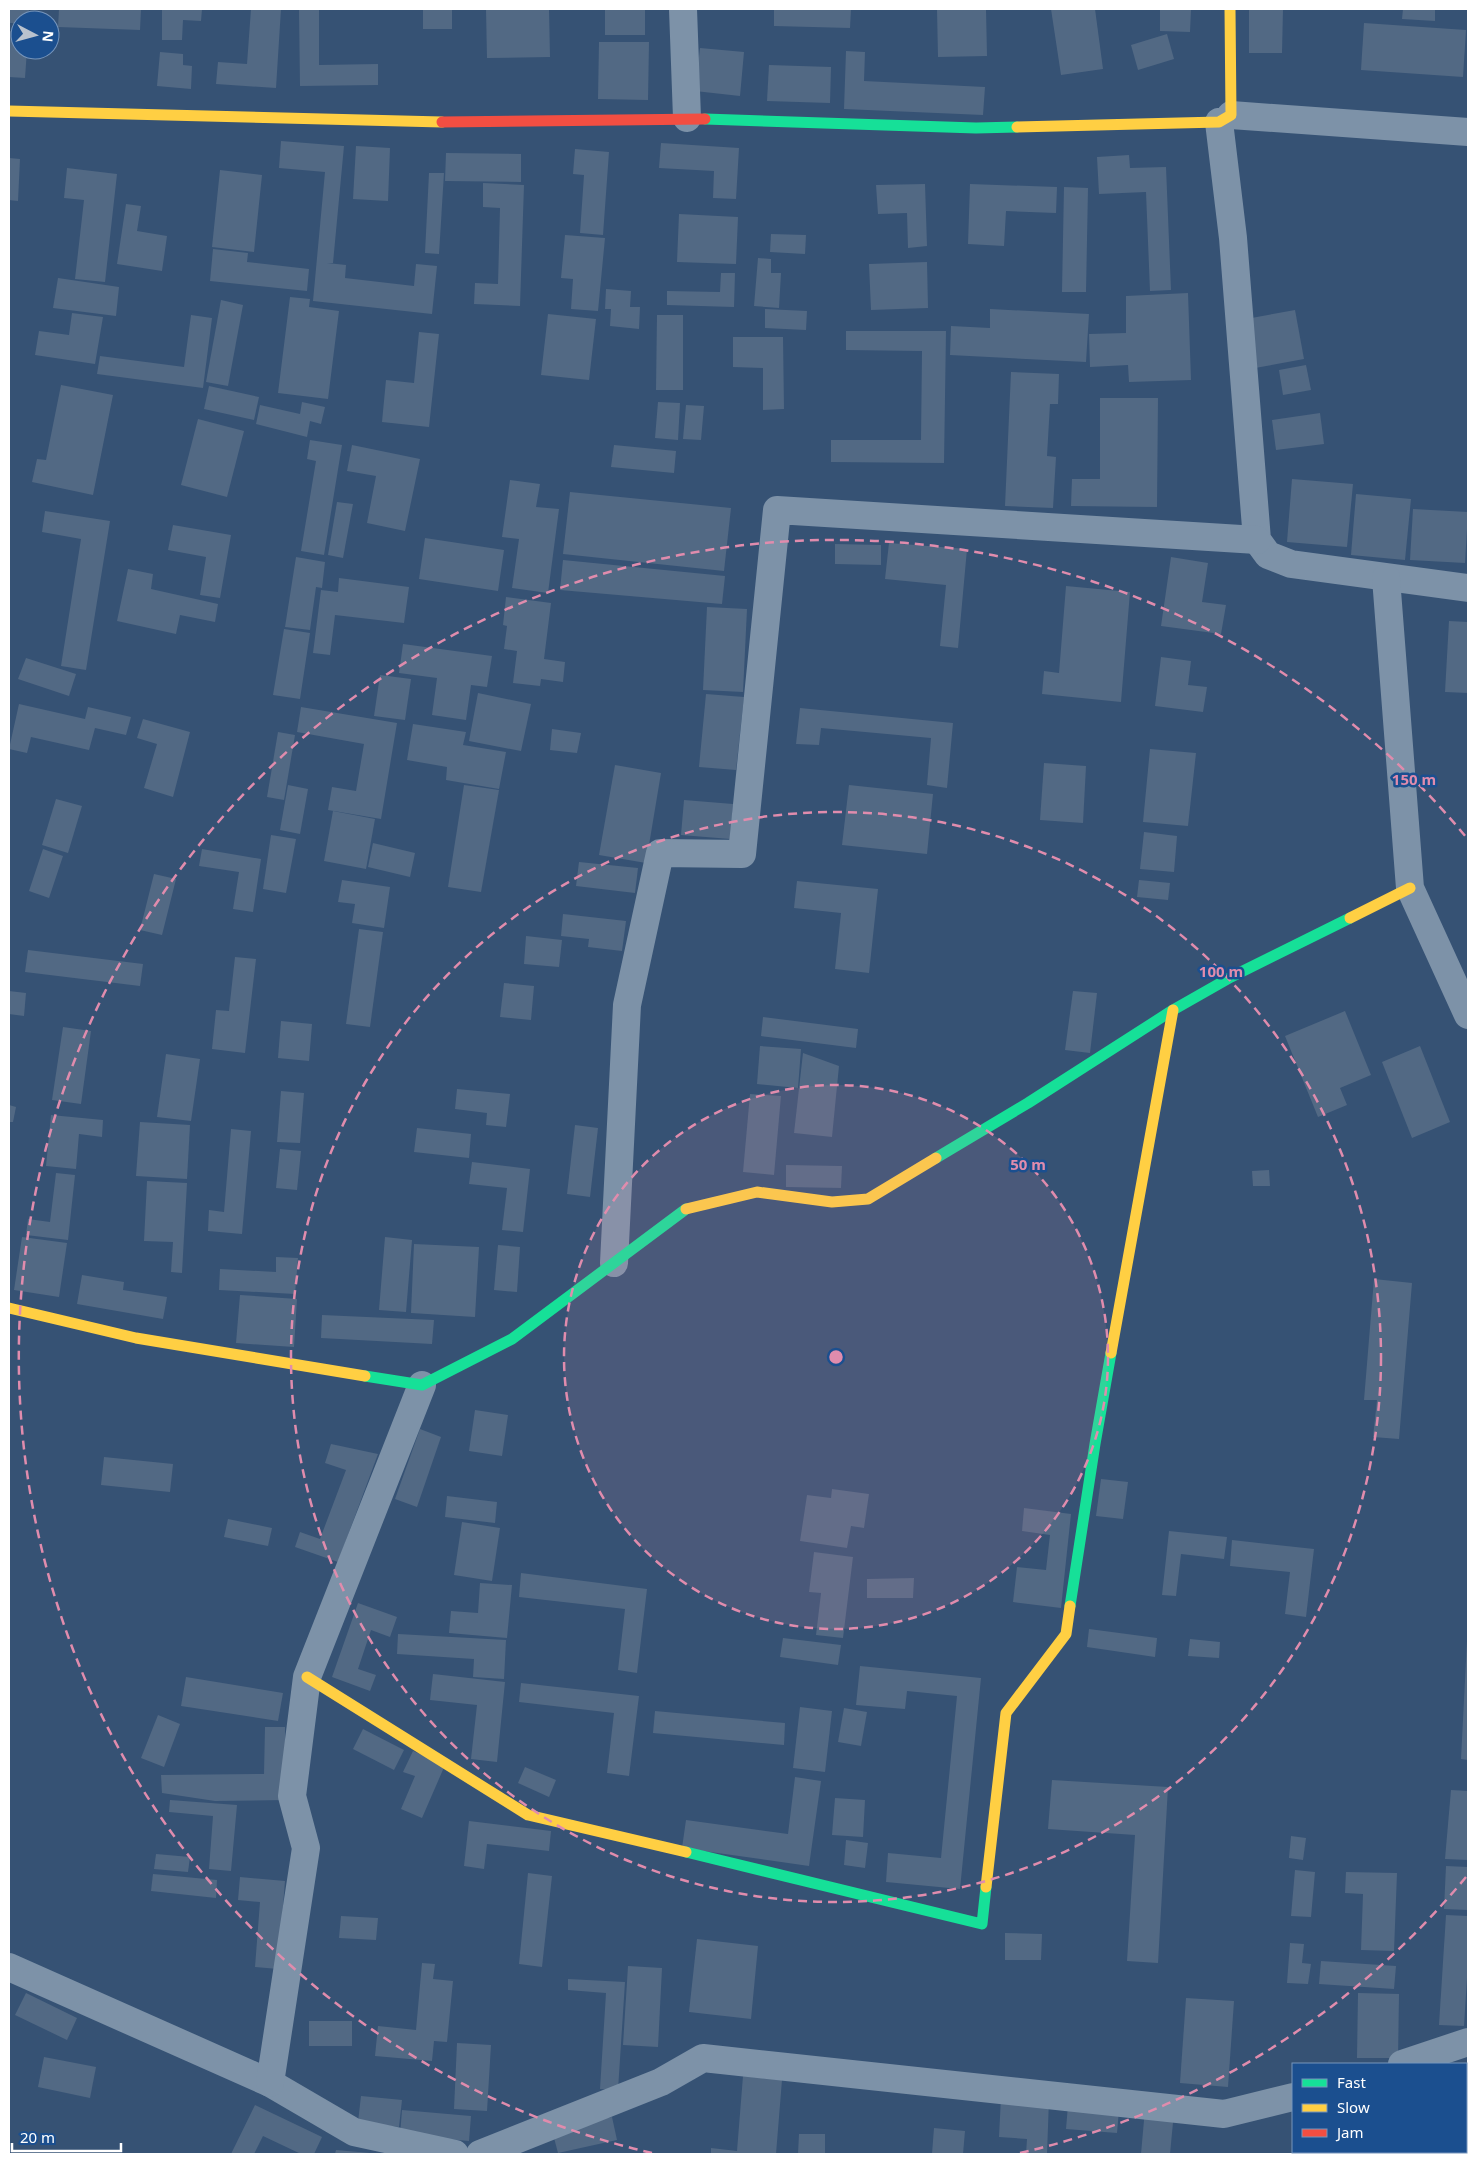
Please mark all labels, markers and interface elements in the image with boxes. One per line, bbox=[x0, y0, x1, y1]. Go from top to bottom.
north arrow bbox=[10, 10, 60, 60]
text: N bbox=[38, 30, 58, 43]
text: 150 m bbox=[1392, 769, 1436, 789]
text: 100 m bbox=[1199, 961, 1243, 981]
text: 50 m bbox=[1010, 1154, 1046, 1174]
centre of rings bbox=[827, 1348, 845, 1366]
legend bbox=[1292, 2063, 1467, 2153]
text: Fast bbox=[1337, 2072, 1366, 2092]
text: Slow bbox=[1337, 2097, 1370, 2117]
scale bar bbox=[12, 2120, 121, 2152]
text: Jam bbox=[1335, 2122, 1364, 2142]
text: 20 m bbox=[20, 2127, 55, 2147]

